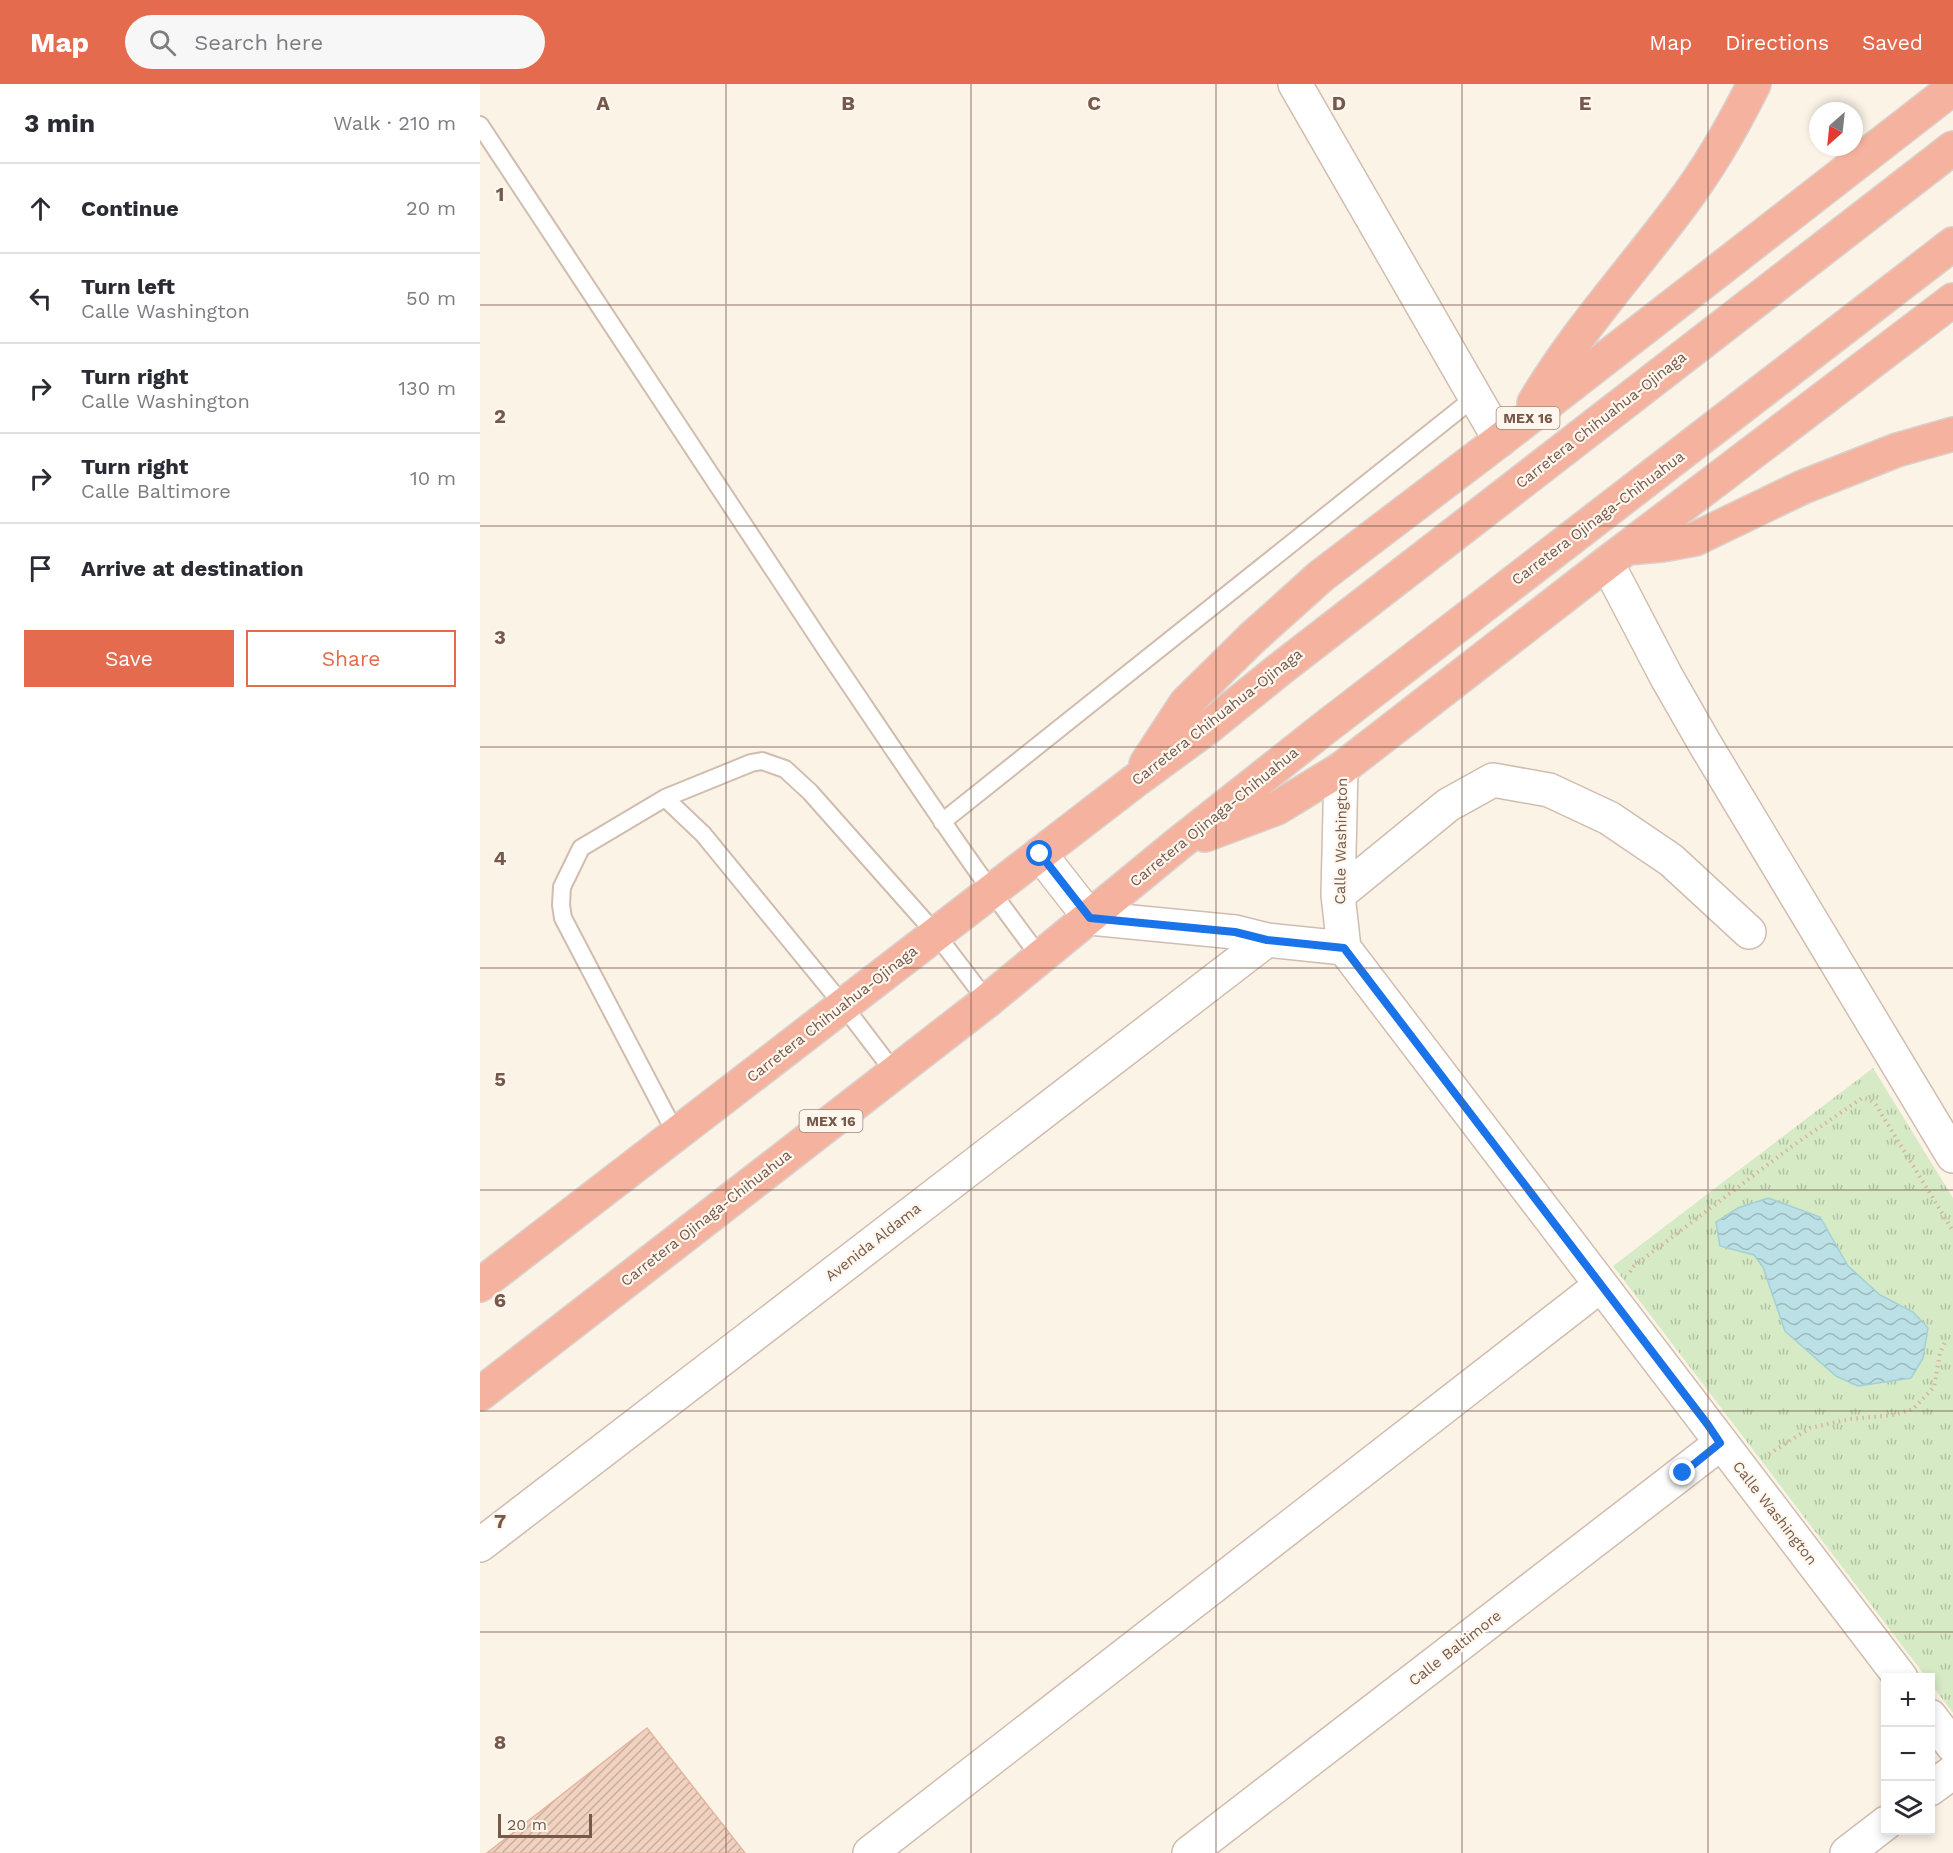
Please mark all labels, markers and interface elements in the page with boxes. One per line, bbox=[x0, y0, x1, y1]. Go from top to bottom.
search box bbox=[125, 15, 545, 69]
text: Map bbox=[30, 26, 89, 59]
icon: search bbox=[146, 26, 179, 59]
text: Search here bbox=[194, 30, 323, 55]
text: Map bbox=[1649, 30, 1692, 55]
text: Directions bbox=[1725, 30, 1829, 55]
text: Saved bbox=[1862, 30, 1923, 55]
text: A bbox=[596, 91, 610, 115]
text: B bbox=[841, 91, 855, 115]
text: C bbox=[1087, 91, 1101, 115]
text: D bbox=[1332, 91, 1346, 115]
text: E bbox=[1579, 91, 1591, 115]
north arrow bbox=[1809, 102, 1863, 156]
text: 3 min bbox=[24, 108, 95, 138]
text: Walk · 210 m bbox=[333, 111, 456, 135]
text: 1 bbox=[496, 182, 504, 206]
icon: ahead bbox=[24, 192, 57, 225]
text: Continue bbox=[81, 196, 179, 221]
text: 20 m bbox=[406, 196, 456, 220]
text: Turn left bbox=[81, 274, 175, 299]
icon: left bbox=[24, 282, 57, 315]
text: 50 m bbox=[406, 286, 456, 310]
text: Calle Washington bbox=[81, 299, 250, 323]
street label: Carretera Chihuahua-Ojinaga bbox=[1512, 347, 1690, 492]
text: Turn right bbox=[81, 364, 188, 389]
icon: right bbox=[24, 372, 57, 405]
text: 130 m bbox=[398, 376, 456, 400]
text: Calle Washington bbox=[81, 389, 250, 413]
text: 2 bbox=[494, 404, 506, 428]
road number: MEX 16 bbox=[1496, 407, 1560, 429]
street label: Carretera Ojinaga-Chihuahua bbox=[1508, 447, 1688, 589]
text: Turn right bbox=[81, 454, 188, 479]
icon: right bbox=[24, 462, 57, 495]
text: 10 m bbox=[410, 466, 456, 490]
text: Calle Baltimore bbox=[81, 479, 231, 503]
icon: arrive bbox=[24, 552, 57, 585]
text: Arrive at destination bbox=[81, 556, 304, 581]
text: 3 bbox=[494, 625, 506, 649]
button: Save bbox=[24, 630, 234, 687]
button: Share bbox=[246, 630, 456, 687]
street label: Carretera Chihuahua-Ojinaga bbox=[1128, 644, 1306, 789]
street label: Carretera Ojinaga-Chihuahua bbox=[1126, 743, 1302, 891]
street label: Calle Washington bbox=[1331, 778, 1351, 904]
route start bbox=[1026, 840, 1052, 866]
text: 4 bbox=[494, 846, 507, 870]
street label: Carretera Chihuahua-Ojinaga bbox=[743, 941, 921, 1086]
text: 5 bbox=[494, 1067, 506, 1091]
road number: MEX 16 bbox=[800, 1110, 862, 1132]
street label: Carretera Ojinaga-Chihuahua bbox=[617, 1145, 795, 1290]
street label: Avenida Aldama bbox=[822, 1199, 925, 1285]
text: 6 bbox=[494, 1288, 506, 1312]
street label: Calle Washington bbox=[1729, 1458, 1821, 1568]
route end bbox=[1669, 1459, 1695, 1485]
text: 7 bbox=[494, 1509, 506, 1533]
street label: Calle Baltimore bbox=[1405, 1606, 1505, 1690]
map controls bbox=[1881, 1673, 1935, 1835]
button: + bbox=[1881, 1673, 1935, 1727]
button: − bbox=[1881, 1727, 1935, 1781]
text: 8 bbox=[494, 1730, 506, 1754]
button: layers bbox=[1881, 1781, 1935, 1835]
scale bar bbox=[498, 1811, 592, 1838]
text: 20 m bbox=[507, 1815, 547, 1834]

